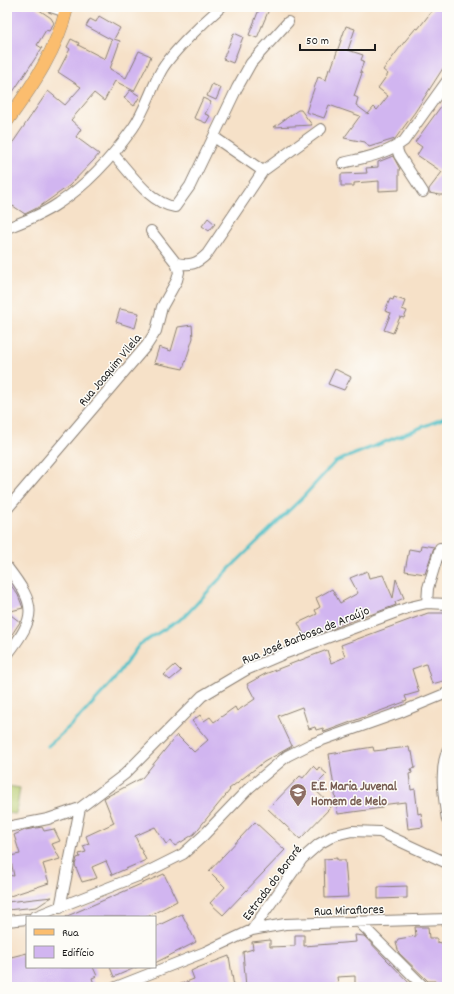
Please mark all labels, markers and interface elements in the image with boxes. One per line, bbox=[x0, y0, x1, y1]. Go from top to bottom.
scale bar bbox=[300, 26, 375, 52]
text: 50 m bbox=[306, 33, 329, 50]
street label: Rua Joaquim Vilela bbox=[75, 329, 148, 411]
street label: Rua José Barbosa de Araújo bbox=[239, 602, 373, 671]
place label: E.E. Maria Juvenal Homem de Melo bbox=[311, 778, 398, 812]
school or university icon: E.E. Maria Juvenal Homem de Melo bbox=[288, 782, 308, 807]
street label: Estrada do Bororé bbox=[238, 841, 308, 925]
street label: Rua Miraflores bbox=[314, 901, 385, 922]
legend bbox=[26, 916, 156, 968]
text: Rua bbox=[62, 925, 79, 942]
text: Edifício bbox=[62, 945, 94, 962]

